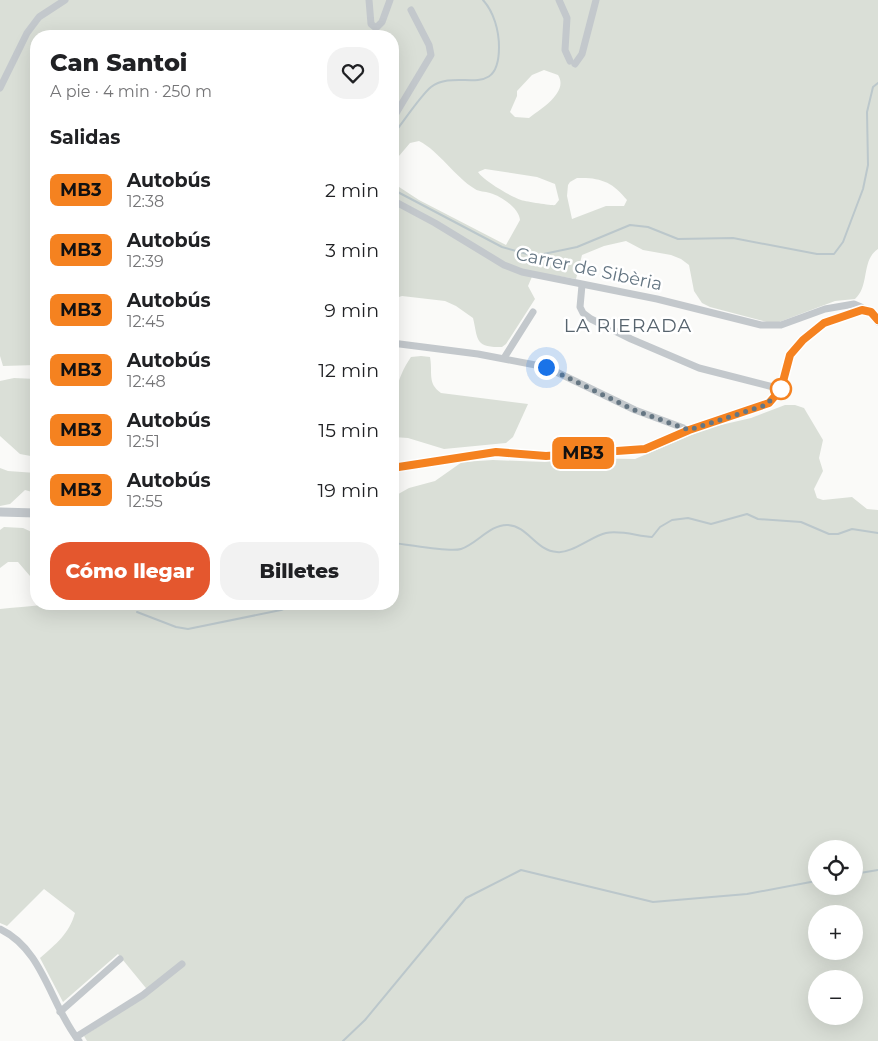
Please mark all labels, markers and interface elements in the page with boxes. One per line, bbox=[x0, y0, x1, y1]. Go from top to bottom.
button: heart bbox=[327, 47, 379, 99]
text: Can Santoi bbox=[50, 48, 187, 77]
text: A pie · 4 min · 250 m bbox=[50, 82, 212, 101]
text: Salidas bbox=[50, 126, 120, 149]
text: Autobús bbox=[127, 169, 211, 192]
text: MB3 bbox=[60, 179, 102, 201]
text: 2 min bbox=[325, 179, 379, 202]
text: 12:38 bbox=[127, 192, 164, 211]
text: Autobús bbox=[127, 229, 211, 252]
text: MB3 bbox=[60, 239, 102, 261]
text: 3 min bbox=[325, 239, 379, 262]
street label: Carrer de Sibèria bbox=[514, 243, 664, 295]
text: 12:39 bbox=[127, 252, 164, 271]
text: Autobús bbox=[127, 289, 211, 312]
text: MB3 bbox=[60, 299, 102, 321]
text: 9 min bbox=[324, 299, 379, 322]
text: 12:45 bbox=[127, 312, 164, 331]
district label: LA RIERADA bbox=[564, 314, 692, 337]
text: Autobús bbox=[127, 349, 211, 372]
your location bbox=[534, 355, 559, 380]
text: MB3 bbox=[60, 359, 102, 381]
text: 12 min bbox=[318, 359, 379, 382]
text: 12:48 bbox=[127, 372, 166, 391]
unlabelled marker bbox=[770, 378, 792, 400]
text: Autobús bbox=[127, 409, 211, 432]
text: MB3 bbox=[60, 419, 102, 441]
text: 15 min bbox=[318, 419, 379, 442]
text: 12:51 bbox=[127, 432, 160, 451]
line badge: MB3 bbox=[554, 437, 612, 469]
text: MB3 bbox=[562, 442, 604, 464]
text: Autobús bbox=[127, 469, 211, 492]
text: MB3 bbox=[60, 479, 102, 501]
text: 19 min bbox=[317, 479, 379, 502]
text: 12:55 bbox=[127, 492, 163, 511]
button: Cómo llegar bbox=[50, 542, 210, 600]
button: Billetes bbox=[220, 542, 379, 600]
map controls bbox=[808, 840, 863, 1025]
button: locate bbox=[808, 840, 863, 895]
button: + bbox=[808, 905, 863, 960]
button: − bbox=[808, 970, 863, 1025]

